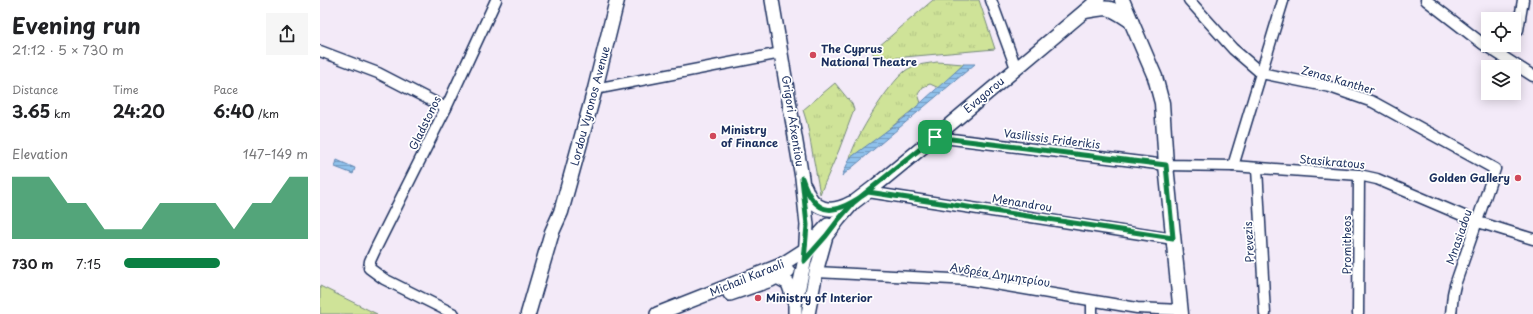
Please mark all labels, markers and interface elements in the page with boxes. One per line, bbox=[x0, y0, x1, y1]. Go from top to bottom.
text: Evening run bbox=[12, 8, 141, 41]
map controls bbox=[1481, 12, 1521, 100]
button: locate bbox=[1481, 12, 1521, 52]
button: share bbox=[266, 13, 308, 55]
text: 21:12 · 5 × 730 m bbox=[12, 40, 124, 59]
place label: The Cyprus National Theatre bbox=[821, 40, 917, 70]
street label: Lordou Vyronos Avenue bbox=[565, 44, 614, 168]
marker: The Cyprus National Theatre bbox=[808, 50, 818, 60]
button: layers bbox=[1481, 60, 1521, 100]
street label: Zenas Kanther bbox=[1299, 61, 1378, 98]
street label: Evagorou bbox=[960, 72, 1008, 117]
street label: Grigori Afxentiou bbox=[778, 74, 809, 168]
text: Distance bbox=[12, 81, 58, 98]
text: Time bbox=[113, 81, 139, 98]
text: Pace bbox=[213, 81, 238, 98]
street label: Gladstonos bbox=[404, 93, 445, 153]
text: 3.65 bbox=[12, 98, 50, 124]
text: 24:20 bbox=[113, 98, 165, 124]
text: 6:40 bbox=[213, 98, 254, 124]
text: km bbox=[50, 105, 71, 122]
text: /km bbox=[254, 105, 279, 122]
pin bbox=[918, 120, 952, 154]
place label: Ministry of Finance bbox=[721, 121, 778, 151]
street label: Vasilissis Friderikis bbox=[1003, 124, 1101, 153]
icon: arrive bbox=[924, 126, 946, 148]
marker: Ministry of Finance bbox=[708, 131, 718, 141]
text: Elevation bbox=[12, 144, 68, 163]
text: 147–149 m bbox=[243, 144, 308, 163]
street label: Stasikratous bbox=[1299, 150, 1366, 173]
place label: Golden Gallery bbox=[1429, 169, 1510, 186]
marker: Golden Gallery bbox=[1513, 173, 1523, 183]
street label: Menandrou bbox=[991, 189, 1053, 216]
street label: Mnasiadou bbox=[1441, 207, 1476, 267]
street label: Promitheos bbox=[1338, 216, 1355, 274]
street label: Prevezis bbox=[1239, 221, 1258, 263]
text: 730 m bbox=[12, 254, 53, 273]
text: 7:15 bbox=[76, 254, 101, 273]
street label: Michail Karaoli bbox=[707, 255, 787, 300]
street label: Ανδρέα Δημητρίου bbox=[949, 258, 1051, 291]
place label: Ministry of Interior bbox=[766, 289, 873, 306]
marker: Ministry of Interior bbox=[753, 293, 763, 303]

